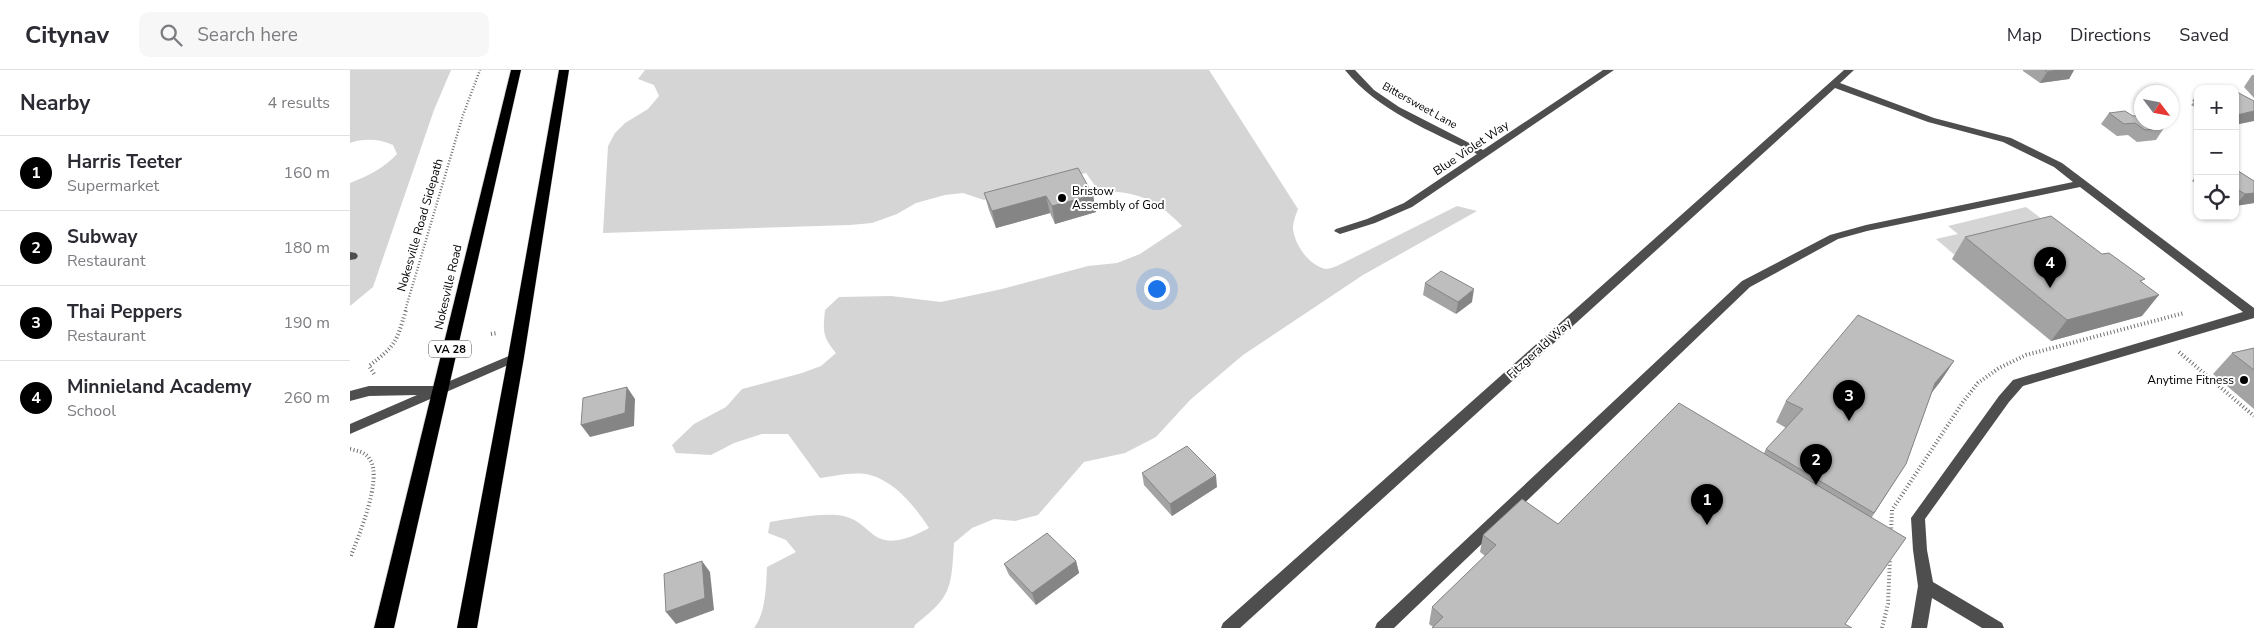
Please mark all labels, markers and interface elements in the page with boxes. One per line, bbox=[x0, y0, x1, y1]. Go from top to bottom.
search box bbox=[139, 12, 489, 57]
text: Citynav bbox=[25, 19, 109, 51]
icon: search bbox=[157, 21, 185, 49]
text: Search here bbox=[197, 22, 298, 48]
text: Map bbox=[2007, 23, 2042, 47]
text: Directions bbox=[2070, 23, 2151, 47]
text: Saved bbox=[2179, 23, 2229, 47]
street label: Bittersweet Lane bbox=[1379, 79, 1460, 132]
north arrow bbox=[2134, 85, 2179, 130]
map controls bbox=[2194, 85, 2239, 220]
button: + bbox=[2194, 85, 2239, 130]
text: Nearby bbox=[20, 89, 90, 117]
text: 4 results bbox=[268, 92, 330, 114]
street label: Blue Violet Way bbox=[1430, 116, 1513, 179]
button: − bbox=[2194, 130, 2239, 175]
text: Harris Teeter bbox=[67, 149, 182, 175]
street label: Nokesville Road Sidepath bbox=[393, 157, 447, 293]
text: 1 bbox=[31, 162, 41, 184]
text: 160 m bbox=[283, 162, 330, 184]
text: Supermarket bbox=[67, 175, 159, 197]
button: locate bbox=[2194, 175, 2239, 220]
place label: Bristow Assembly of God bbox=[1072, 183, 1165, 213]
marker: Bristow Assembly of God bbox=[1056, 192, 1068, 204]
text: Subway bbox=[67, 224, 138, 250]
text: 2 bbox=[31, 237, 41, 259]
text: 180 m bbox=[283, 237, 330, 259]
street label: Nokesville Road bbox=[430, 243, 466, 331]
pin: 4 bbox=[2034, 247, 2066, 288]
text: Restaurant bbox=[67, 250, 146, 272]
your location bbox=[1144, 276, 1170, 302]
text: Thai Peppers bbox=[67, 299, 182, 325]
text: 3 bbox=[31, 312, 41, 334]
text: 190 m bbox=[283, 312, 330, 334]
street label: Fitzgerald Way bbox=[1503, 315, 1575, 382]
text: Restaurant bbox=[67, 325, 146, 347]
road number: VA 28 bbox=[429, 340, 471, 358]
place label: Anytime Fitness bbox=[2147, 372, 2234, 388]
text: Minnieland Academy bbox=[67, 374, 251, 400]
marker: Anytime Fitness bbox=[2238, 374, 2250, 386]
pin: 3 bbox=[1833, 380, 1865, 421]
text: 4 bbox=[31, 387, 41, 409]
text: 260 m bbox=[283, 387, 330, 409]
text: School bbox=[67, 400, 116, 422]
pin: 2 bbox=[1800, 444, 1832, 485]
pin: 1 bbox=[1691, 484, 1723, 525]

